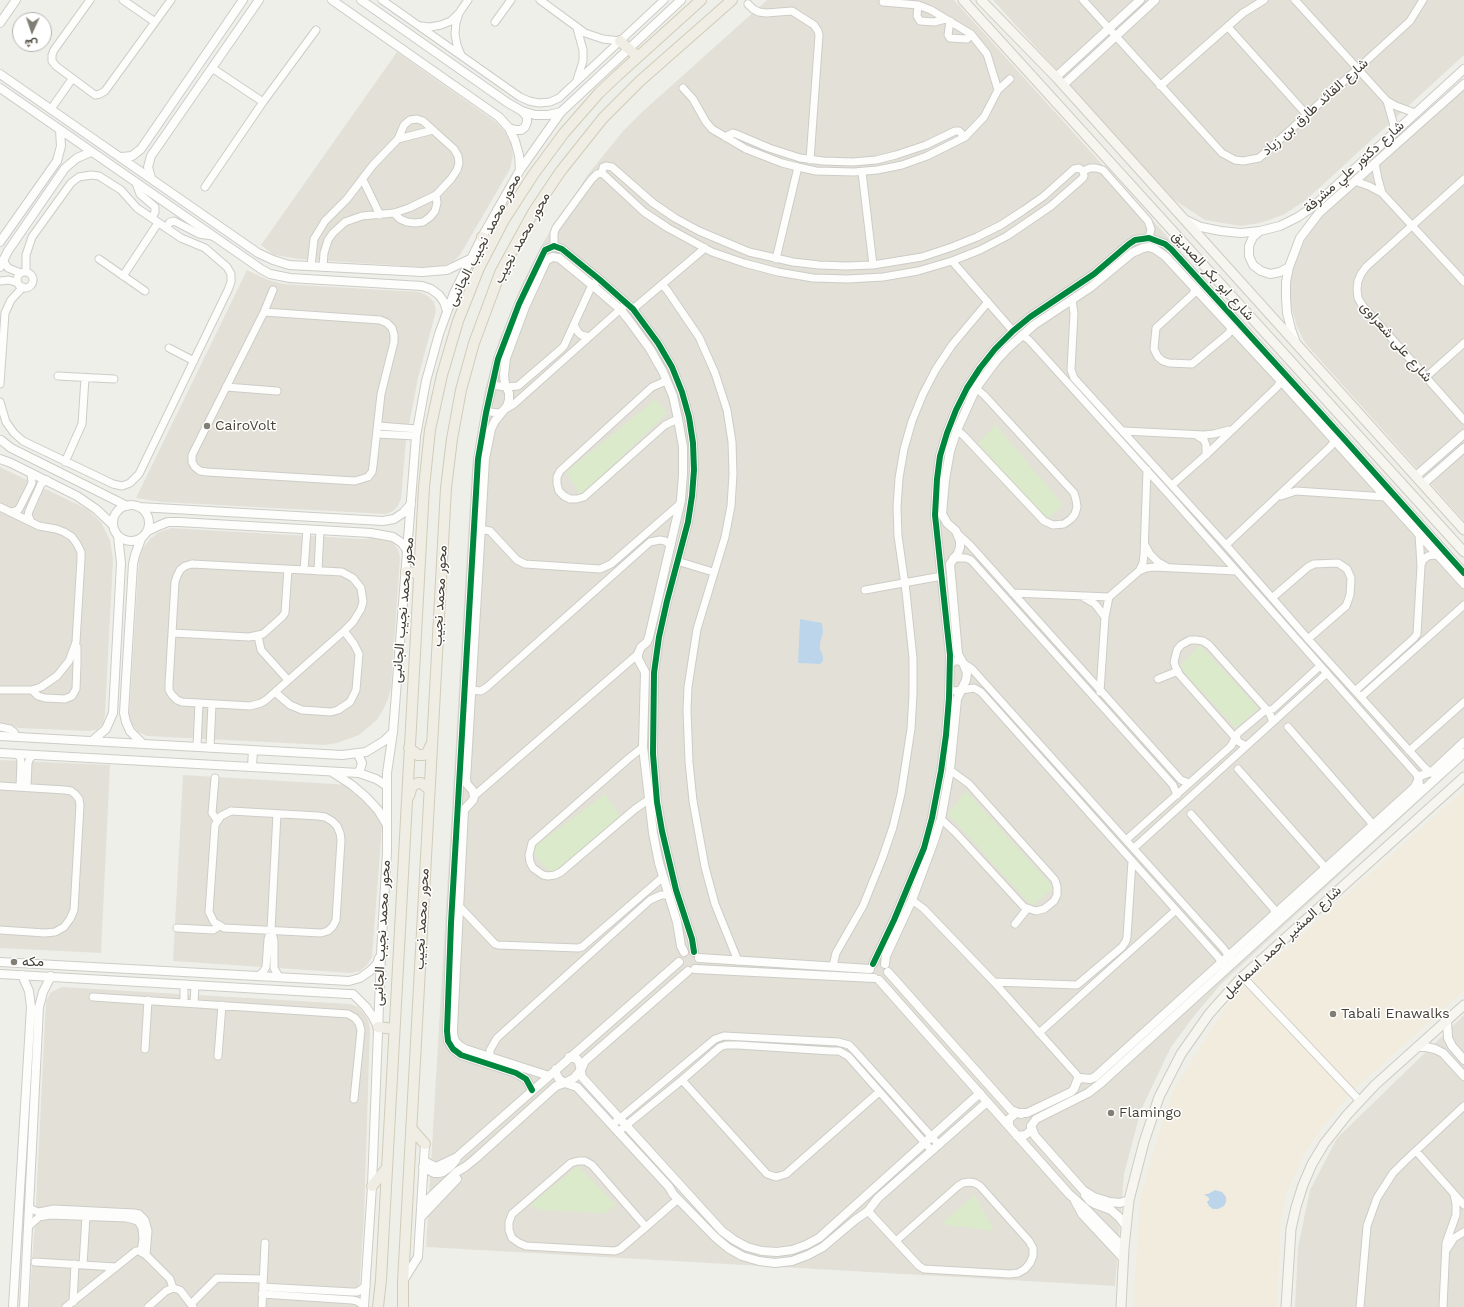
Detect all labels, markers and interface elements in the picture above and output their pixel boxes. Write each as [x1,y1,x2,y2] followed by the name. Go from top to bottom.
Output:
[12,12,52,52] north arrow
[24,37,38,50] text: ش
[1258,55,1372,159] street label: شارع القائد طارق بن زياد
[1300,117,1408,217] street label: شارع دكتور علي مشرفة
[443,171,525,309] street label: محور محمد نجيب الجانبى
[490,189,554,287] street label: محور محمد نجيب
[1168,228,1258,324] street label: شارع ابو بكر الصديق
[1356,298,1436,386] street label: شارع على شعراوى
[215,418,276,434] place label: CairoVolt
[202,421,212,431] marker: CairoVolt
[388,536,418,684] street label: محور محمد نجيب الجانبى
[429,545,451,647] street label: محور محمد نجيب
[370,860,394,1006] street label: محور محمد نجيب الجانبى
[411,868,433,970] street label: محور محمد نجيب
[1219,882,1345,1002] street label: شارع المشير احمد اسماعيل
[22,954,44,970] place label: مكه
[9,957,19,967] marker: مكه
[1341,1006,1450,1022] place label: Tabali Enawalks
[1328,1009,1338,1019] marker: Tabali Enawalks
[1119,1105,1181,1121] place label: Flamingo
[1106,1108,1116,1118] marker: Flamingo

